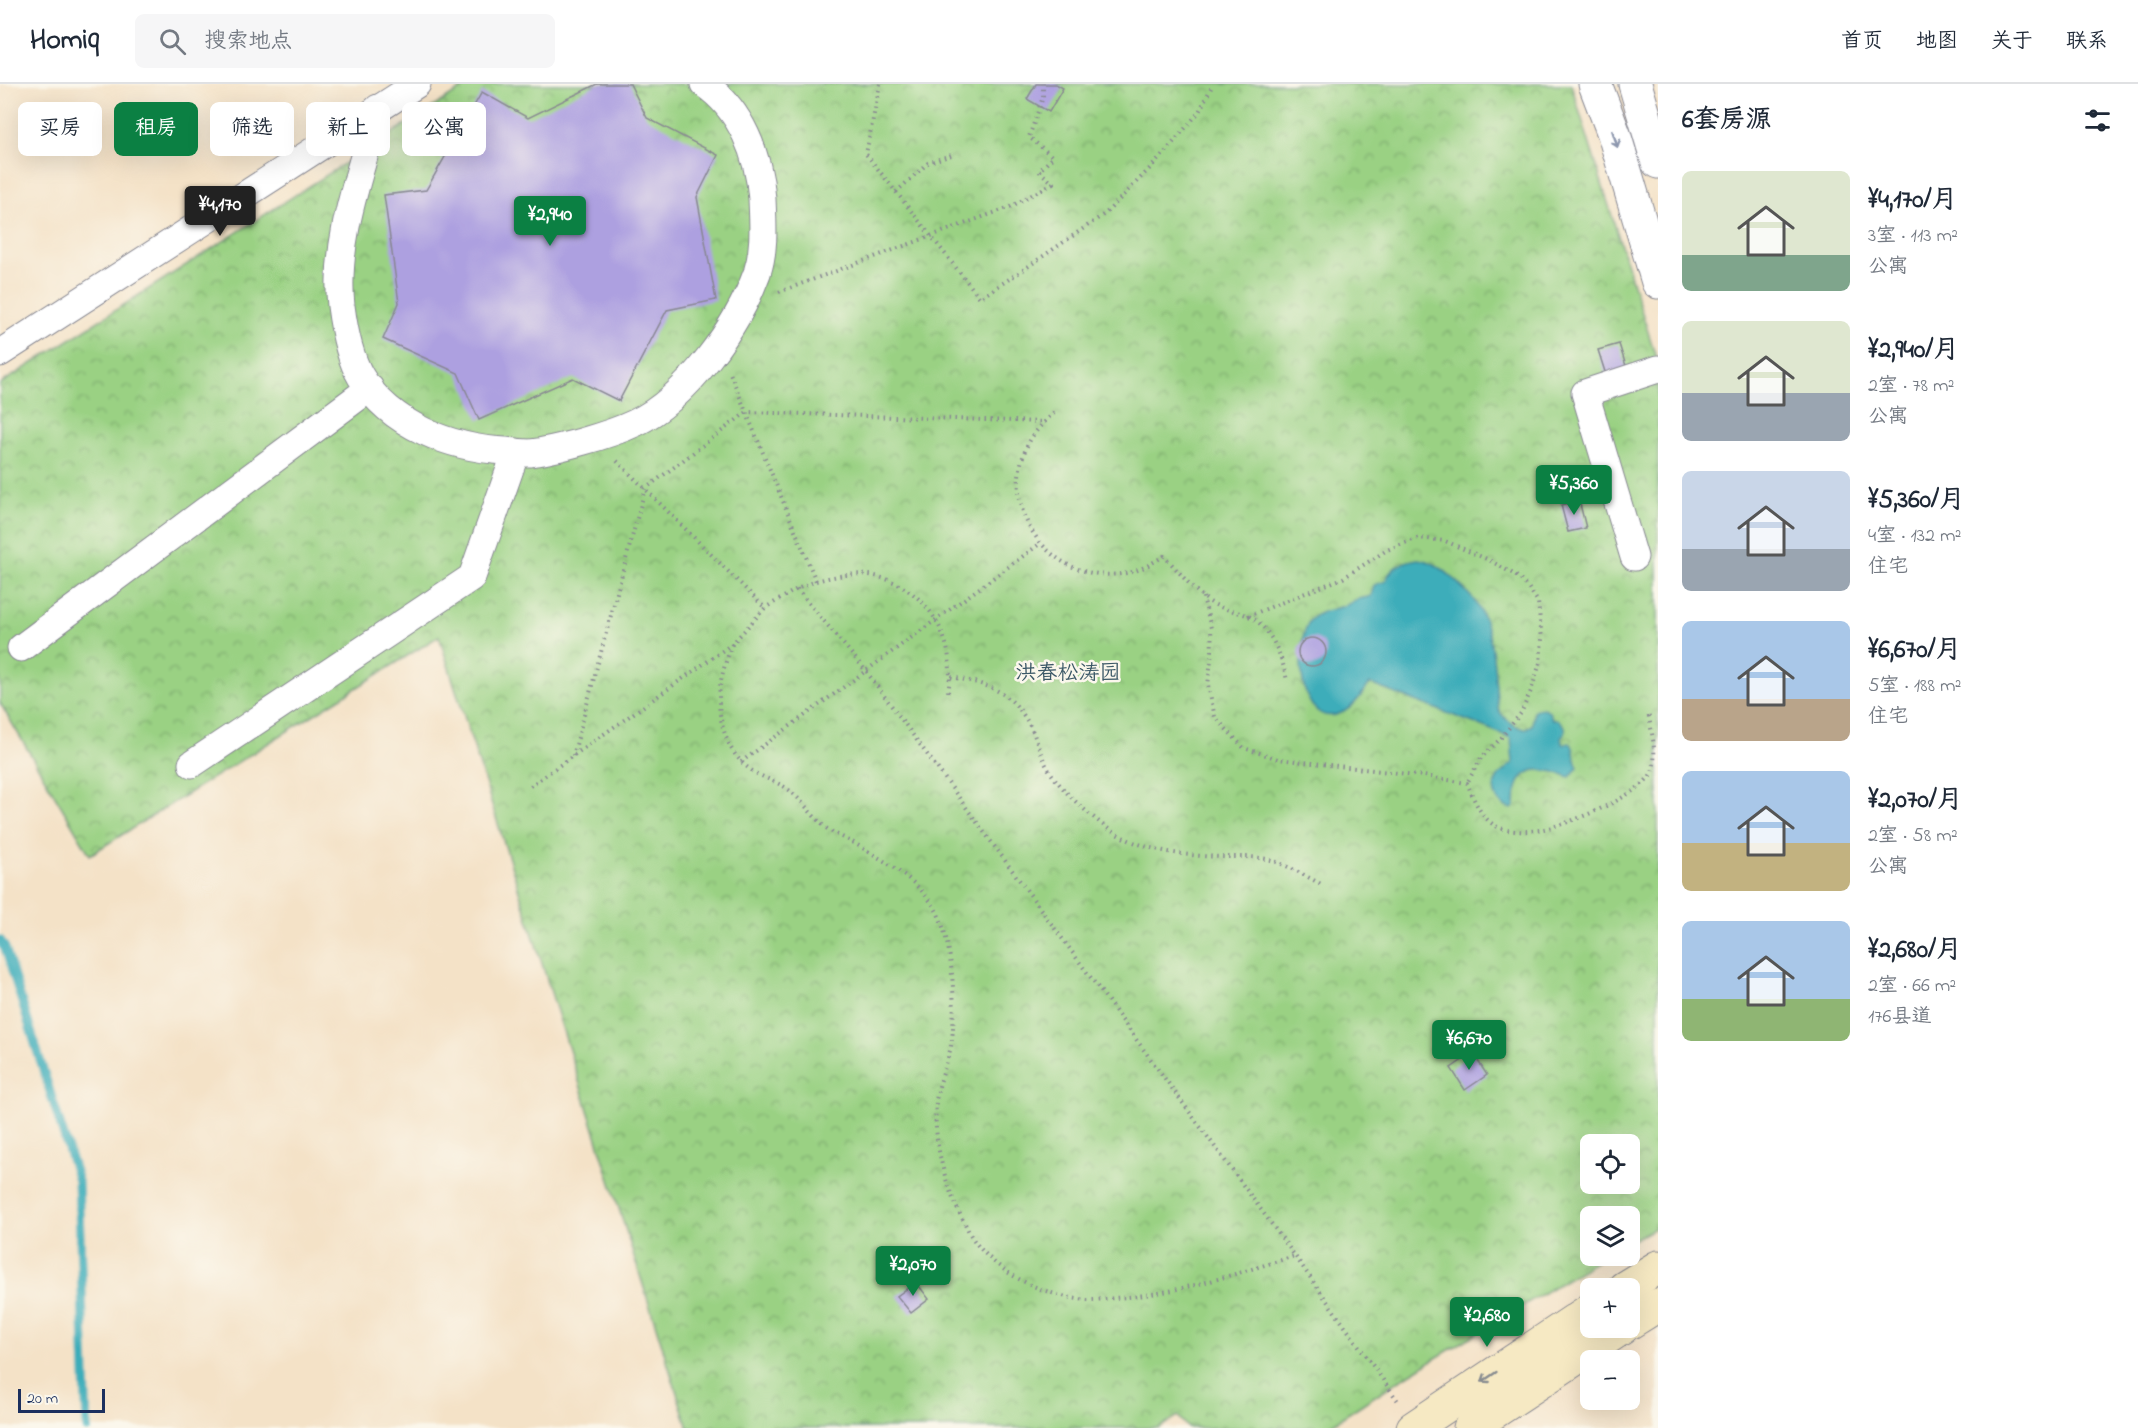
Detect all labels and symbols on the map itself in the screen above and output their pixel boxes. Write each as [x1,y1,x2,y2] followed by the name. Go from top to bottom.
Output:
[1610,129,1621,148] one-way arrow
[171,186,269,237] pin: ¥4,170
[501,196,599,247] pin: ¥2,940
[1525,465,1623,516] pin: ¥5,360
[1016,659,1121,689] park label: 洪春松涛园
[1420,1020,1518,1071] pin: ¥6,670
[864,1246,962,1297] pin: ¥2,070
[1438,1297,1536,1348] pin: ¥2,680
[1480,1371,1497,1384] one-way arrow
[18,1386,105,1414] scale bar

